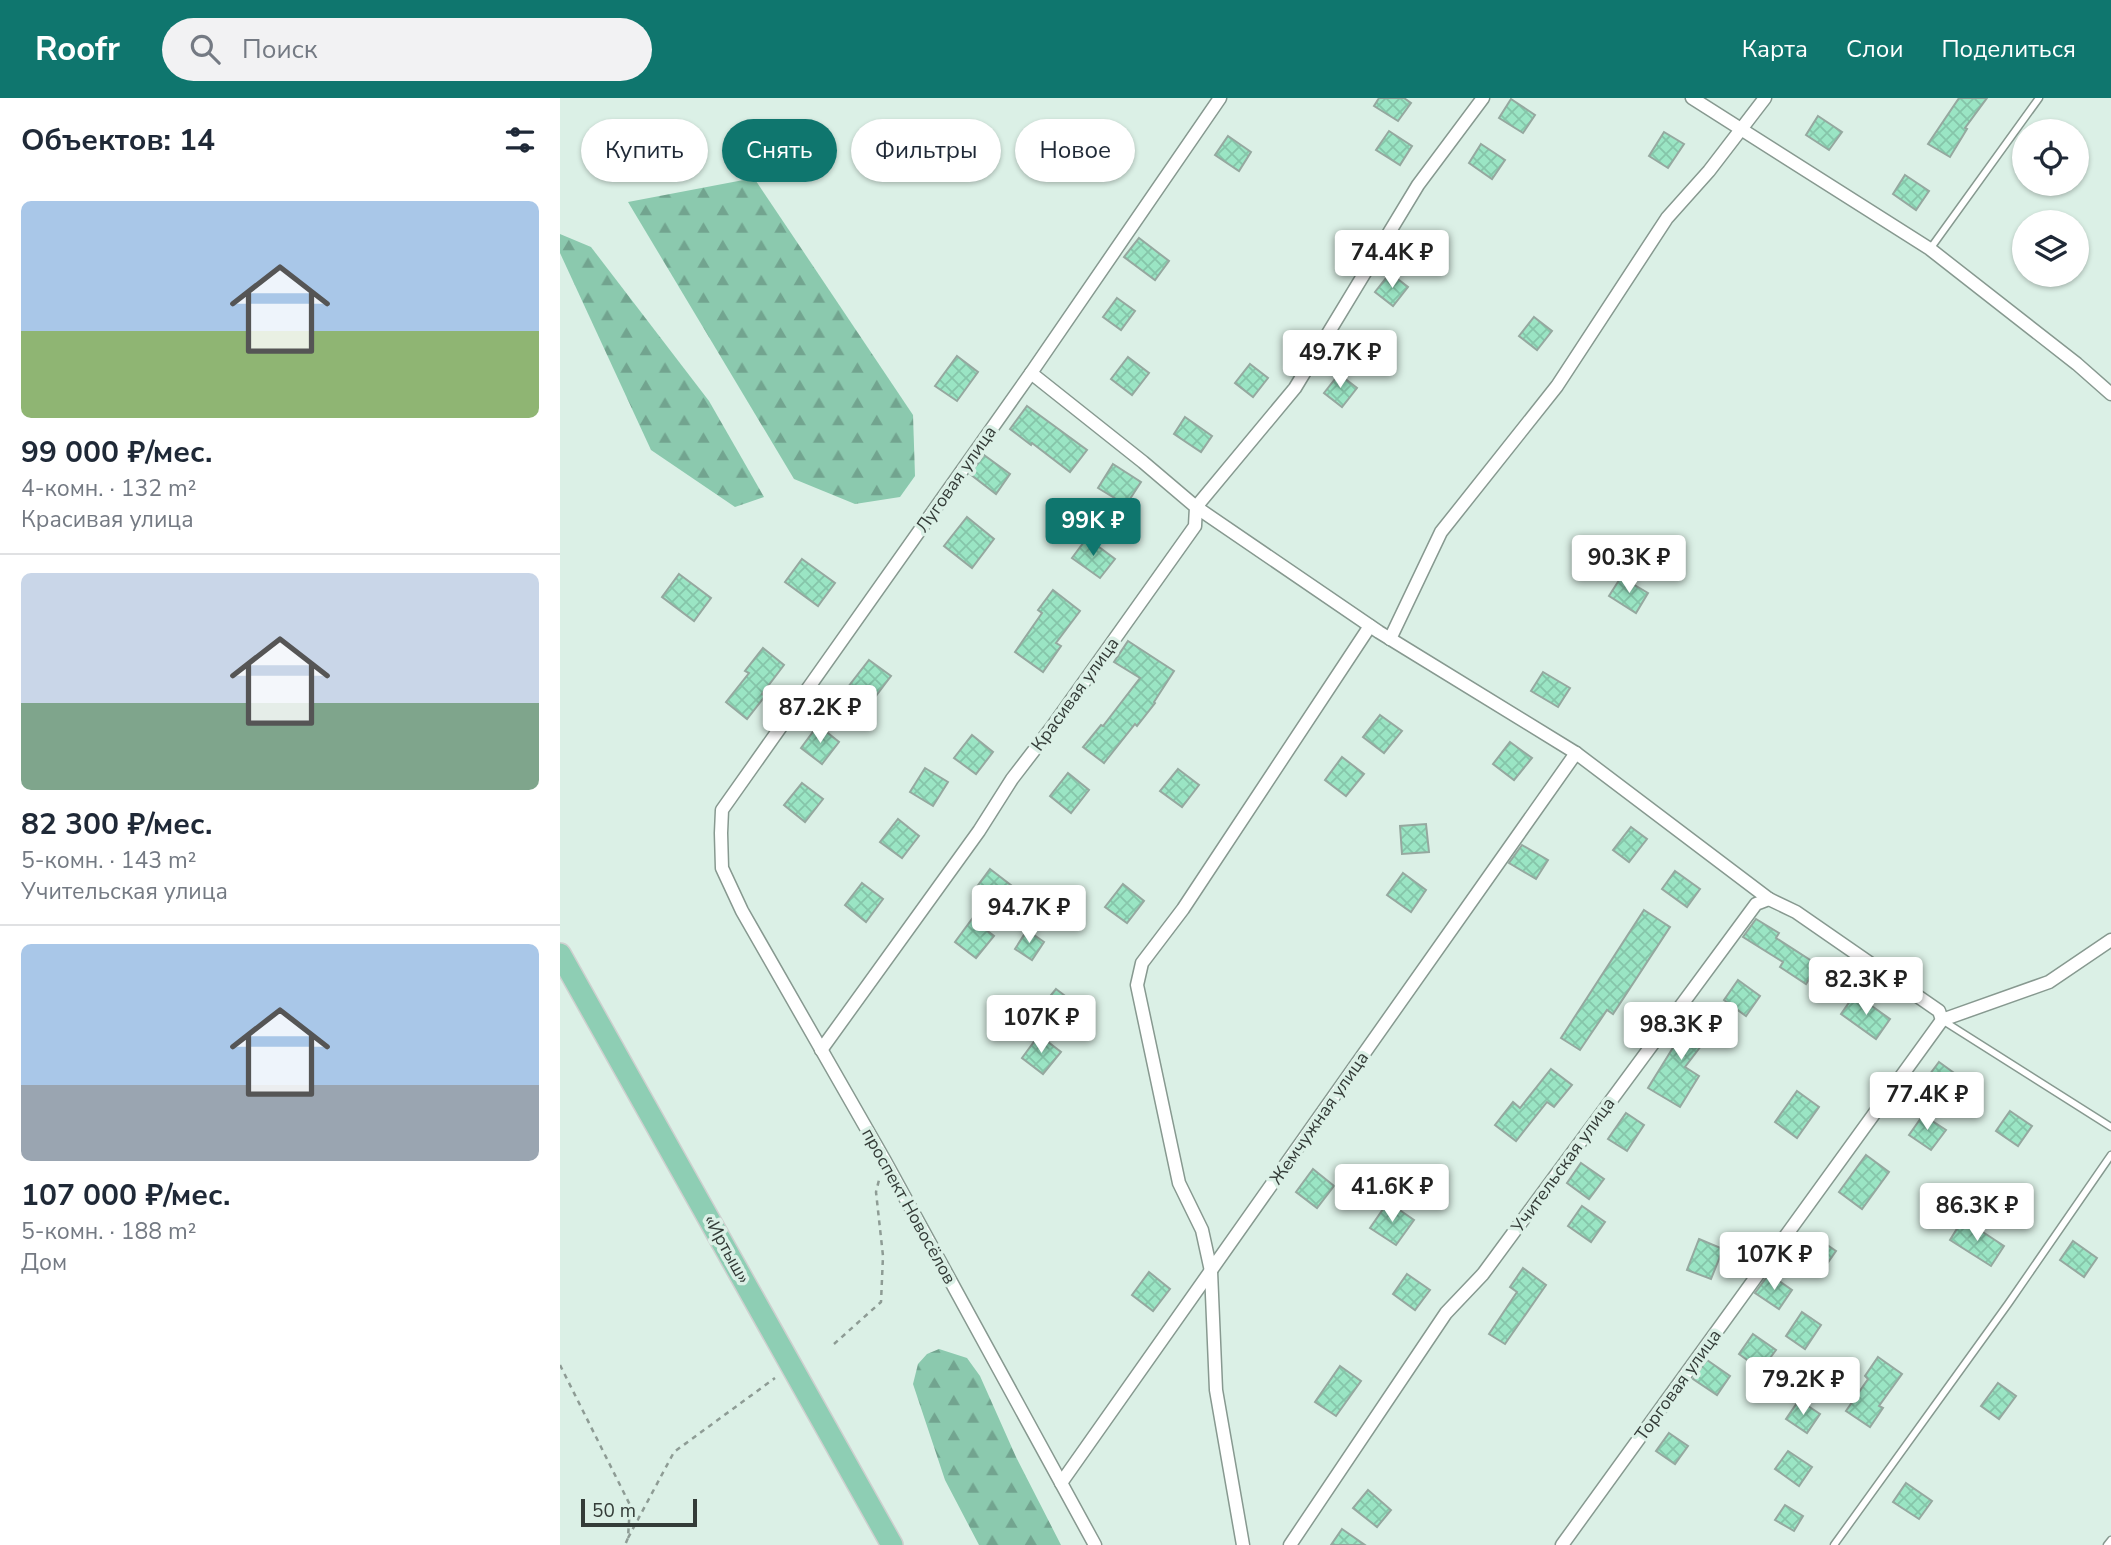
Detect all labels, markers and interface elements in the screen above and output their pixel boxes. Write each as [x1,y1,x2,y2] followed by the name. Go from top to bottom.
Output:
[162,18,652,81] search box
[35,27,120,72] text: Roofr
[186,30,224,68] icon: search
[242,32,318,67] text: Поиск
[1742,33,1808,65] text: Карта
[1846,33,1903,65] text: Слои
[1941,33,2076,65] text: Поделиться
[581,119,708,182] chip: Купить
[722,119,837,182] chip: Снять
[851,119,1001,182] chip: Фильтры
[1015,119,1135,182] chip: Новое
[2012,119,2089,287] map controls
[2012,119,2089,196] button: locate
[21,120,215,161] text: Объектов: 14
[501,121,539,159] icon: filters
[2012,210,2089,287] button: layers
[1327,230,1457,290] pin: 74.4K ₽
[1351,237,1433,268] text: 74.4K ₽
[217,246,343,372] icon: home
[1275,330,1405,390] pin: 49.7K ₽
[1299,337,1381,368] text: 49.7K ₽
[910,421,1002,537] street label: Луговая улица
[21,432,212,473] text: 99 000 ₽/мес.
[21,473,196,504] text: 4-комн. · 132 m²
[1044,498,1142,558] pin: 99K ₽
[21,504,194,535] text: Красивая улица
[1062,505,1124,536] text: 99K ₽
[1564,536,1694,595] pin: 90.3K ₽
[1588,542,1670,573] text: 90.3K ₽
[217,618,343,744] icon: home
[1026,632,1124,756] street label: Красивая улица
[755,686,885,745] pin: 87.2K ₽
[779,692,861,723] text: 87.2K ₽
[21,804,212,845] text: 82 300 ₽/мес.
[21,845,196,876] text: 5-комн. · 143 m²
[21,876,228,907] text: Учительская улица
[964,886,1094,945] pin: 94.7K ₽
[988,892,1070,923] text: 94.7K ₽
[1801,958,1931,1017] pin: 82.3K ₽
[1825,964,1907,995] text: 82.3K ₽
[217,989,343,1115] icon: home
[984,996,1098,1055] pin: 107K ₽
[1003,1002,1079,1033] text: 107K ₽
[1616,1002,1746,1062] pin: 98.3K ₽
[1640,1009,1722,1040] text: 98.3K ₽
[1264,1047,1374,1189] street label: Жемчужная улица
[1862,1072,1992,1132] pin: 77.4K ₽
[1886,1079,1968,1110] text: 77.4K ₽
[1505,1092,1620,1238] street label: Учительская улица
[856,1124,962,1288] street label: проспект Новосёлов
[1327,1164,1457,1224] pin: 41.6K ₽
[1351,1171,1433,1202] text: 41.6K ₽
[21,1175,230,1216] text: 107 000 ₽/мес.
[1912,1184,2042,1243] pin: 86.3K ₽
[1936,1190,2018,1221] text: 86.3K ₽
[698,1210,756,1288] street label: «Иртыш»
[21,1216,196,1247] text: 5-комн. · 188 m²
[1717,1232,1831,1292] pin: 107K ₽
[1736,1239,1812,1270] text: 107K ₽
[21,1247,67,1278] text: Дом
[1629,1324,1727,1446] street label: Торговая улица
[1738,1358,1868,1417] pin: 79.2K ₽
[1762,1364,1844,1395] text: 79.2K ₽
[581,1496,696,1528] scale bar
[592,1498,636,1524] text: 50 m

